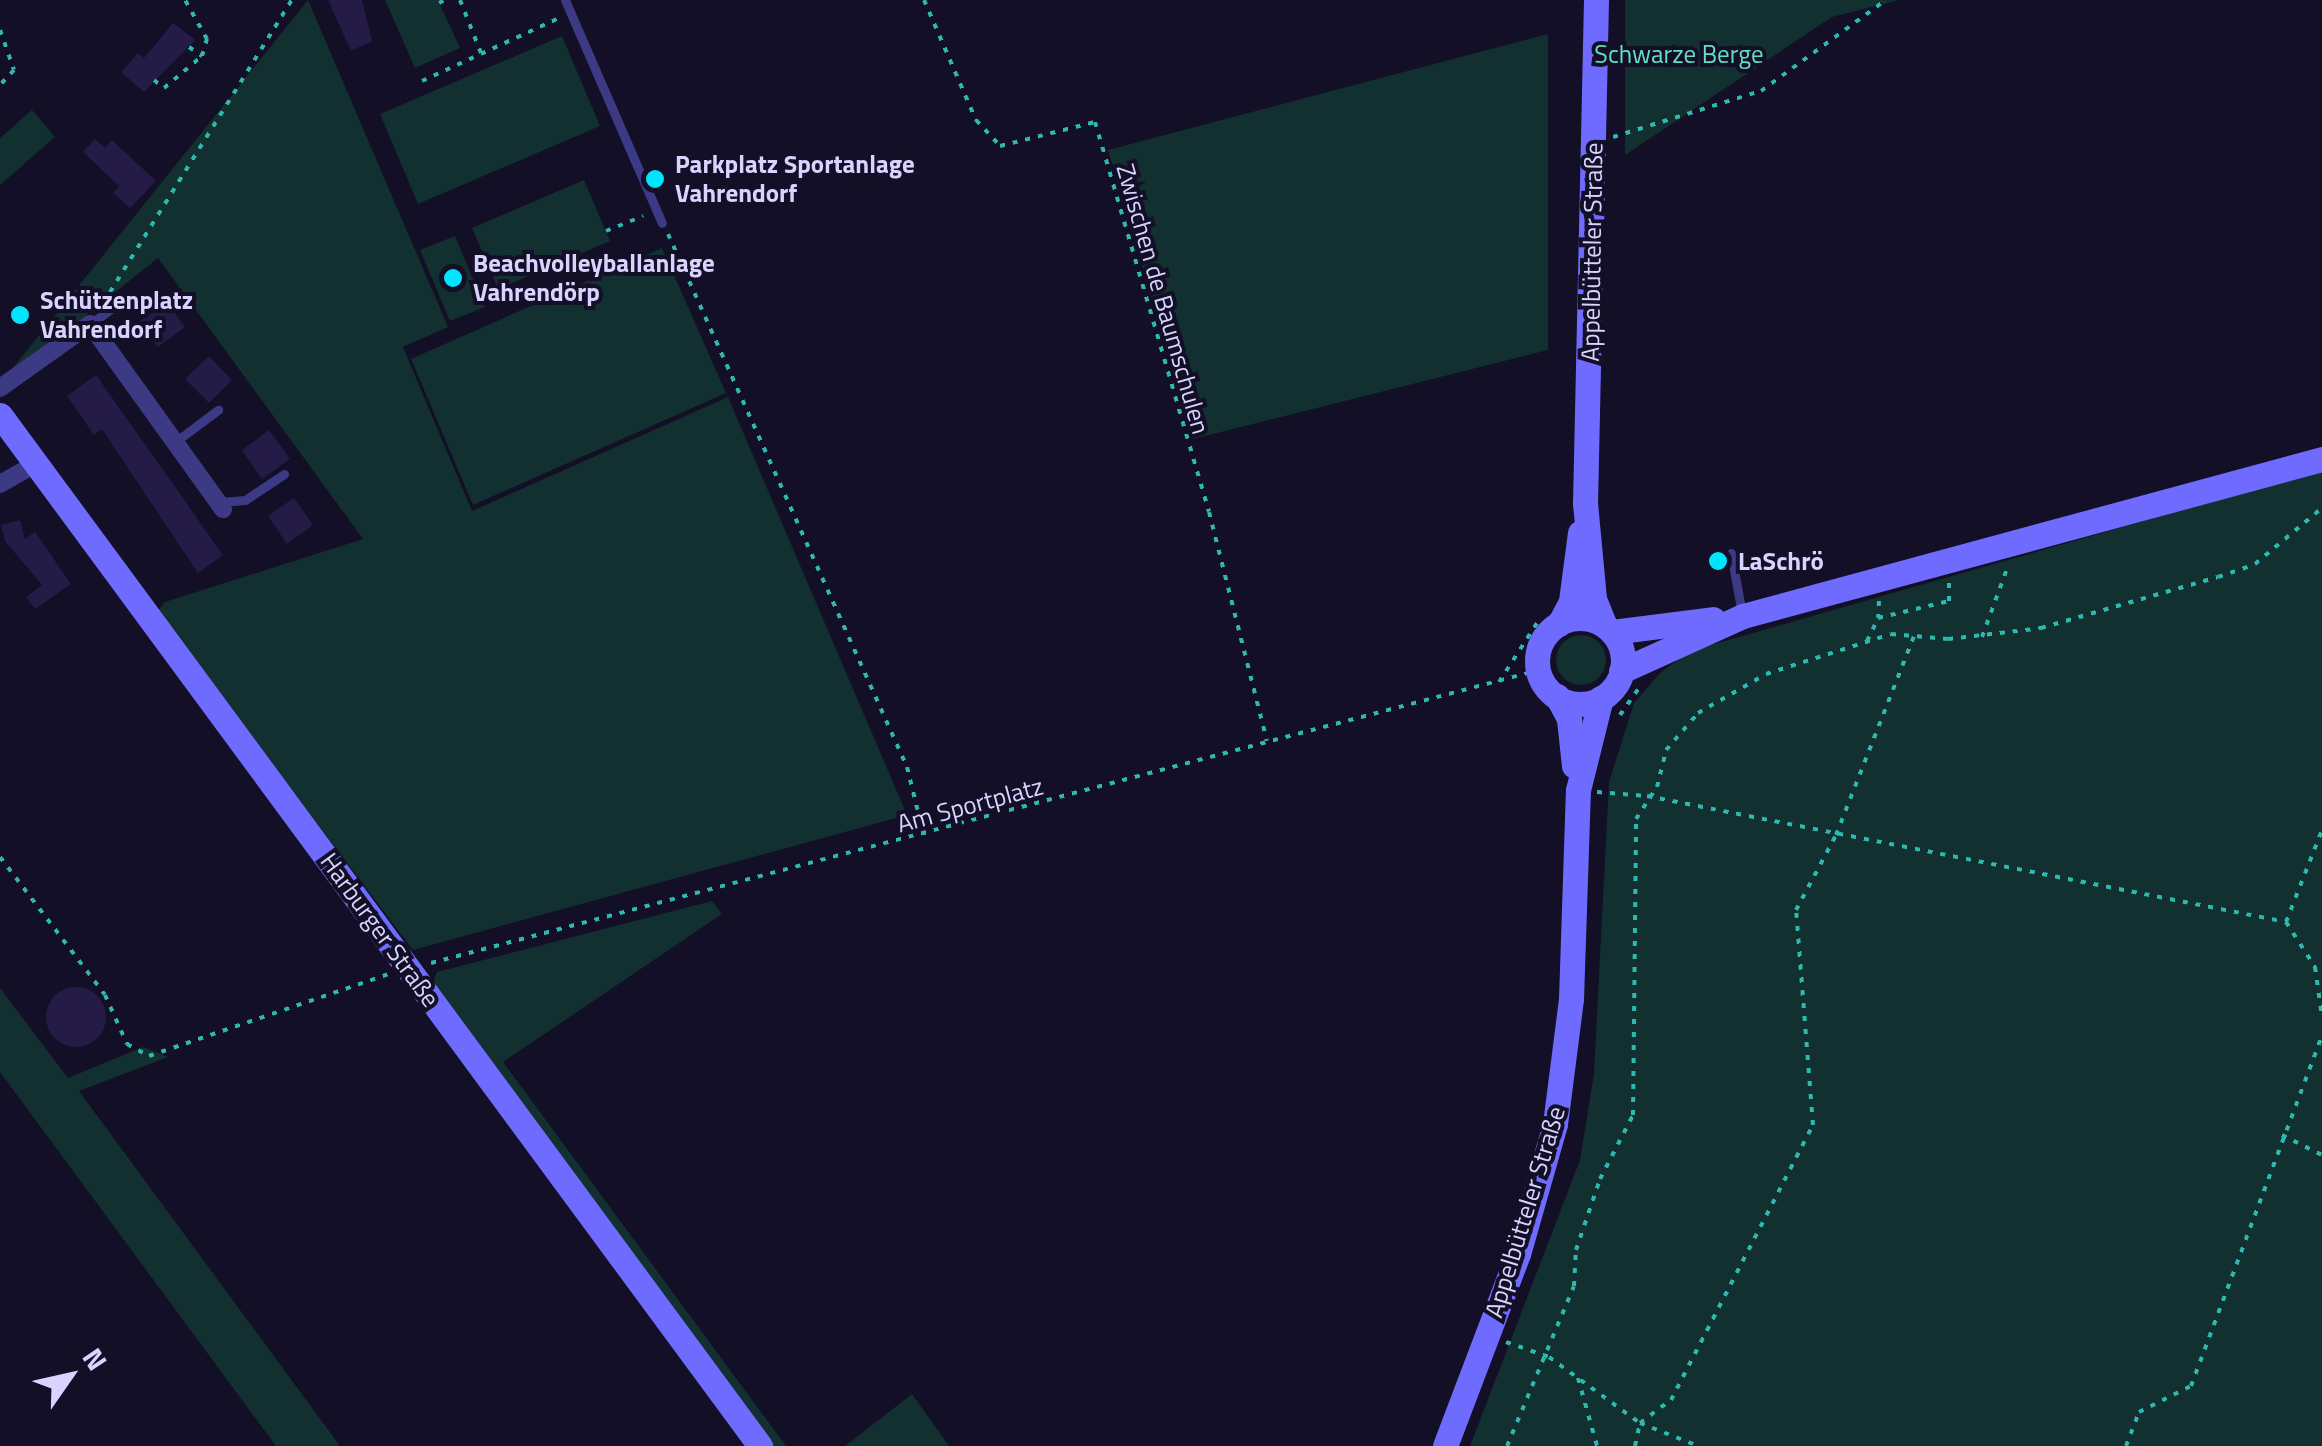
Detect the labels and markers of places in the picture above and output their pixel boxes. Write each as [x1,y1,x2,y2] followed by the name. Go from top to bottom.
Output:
[675,150,915,209] place label: Parkplatz Sportanlage Vahrendorf
[644,168,666,190] marker: Parkplatz Sportanlage Vahrendorf
[473,249,715,308] place label: Beachvolleyballanlage Vahrendörp
[442,267,464,289] marker: Beachvolleyballanlage Vahrendörp
[40,286,193,345] place label: Schützenplatz Vahrendorf
[9,304,31,326] marker: Schützenplatz Vahrendorf
[1738,546,1824,576] place label: LaSchrö
[1707,550,1729,572] marker: LaSchrö

